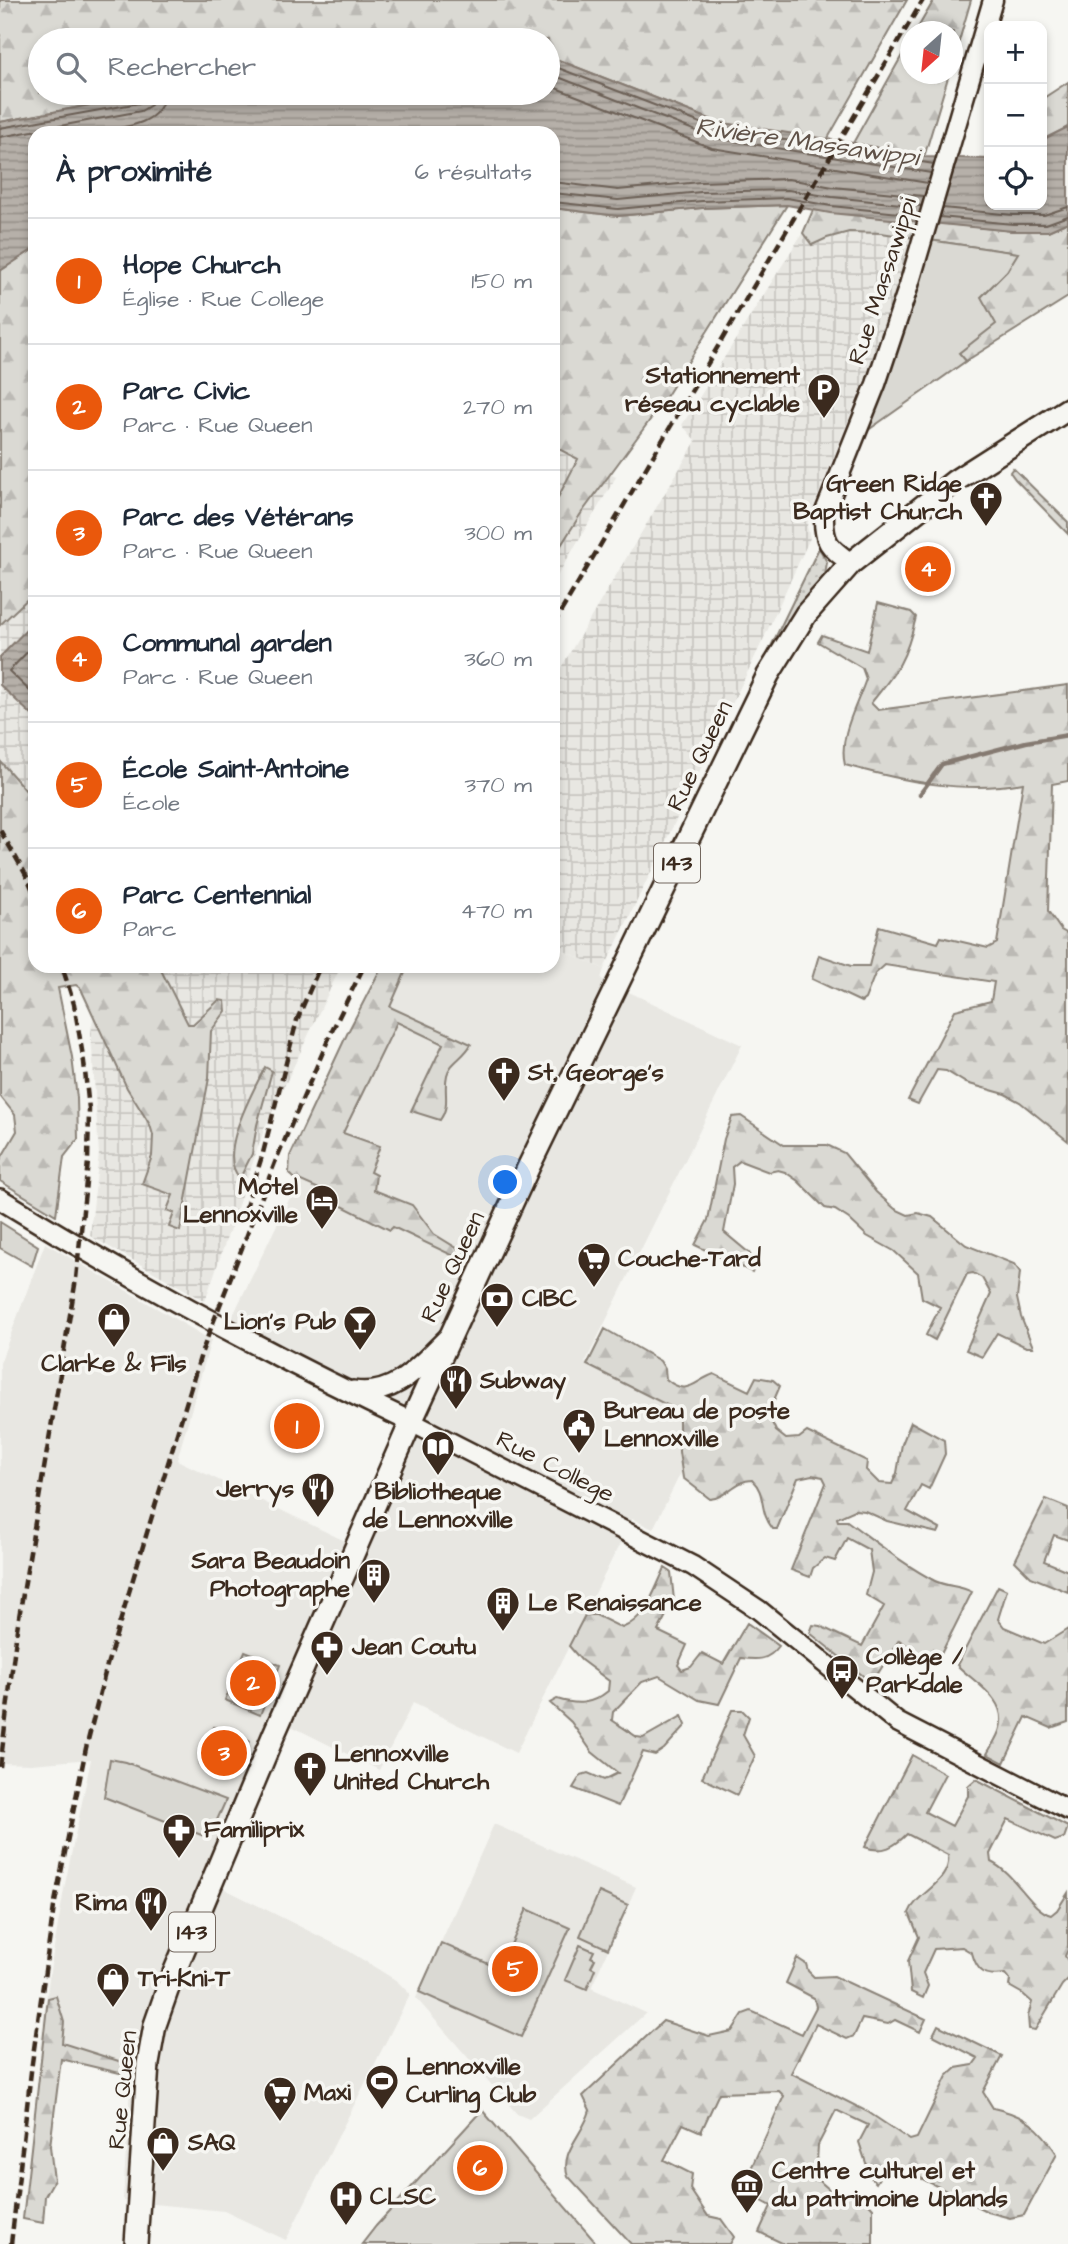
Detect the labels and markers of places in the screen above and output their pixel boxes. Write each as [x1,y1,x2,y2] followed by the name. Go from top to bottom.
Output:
[625,359,800,423] place label: Stationnement réseau cyclable
[805,371,843,420] parking icon: Stationnement réseau cyclable
[793,467,963,529] place label: Green Ridge Baptist Church
[967,479,1005,528] church icon: Green Ridge Baptist Church
[905,543,951,595] pin: 4
[485,1054,523,1103] church icon: St. George's
[527,1056,664,1091] place label: St. George's
[183,1170,298,1232] place label: Motel Lennoxville
[303,1182,341,1231] hotel icon: Motel Lennoxville
[575,1240,613,1289] supermarket icon: Couche-Tard
[618,1242,762,1276] place label: Couche-Tard
[478,1280,516,1329] bank icon: CIBC
[522,1282,577,1316] place label: CIBC
[95,1300,133,1349] shop icon: Clarke & Fils
[341,1303,379,1352] bar icon: Lion's Pub
[224,1305,337,1339] place label: Lion's Pub
[41,1347,187,1381] place label: Clarke & Fils
[437,1362,475,1411] restaurant icon: Subway
[479,1364,567,1400] place label: Subway
[604,1394,790,1456] place label: Bureau de poste Lennoxville
[274,1400,320,1452] pin: 1
[560,1406,598,1455] public building icon: Bureau de poste Lennoxville
[419,1428,457,1477] library icon: Bibliotheque de Lennoxville
[299,1470,337,1519] restaurant icon: Jerrys
[216,1472,294,1508] place label: Jerrys
[362,1475,513,1537] place label: Bibliotheque de Lennoxville
[190,1544,350,1607] place label: Sara Beaudoin Photographe
[355,1556,393,1605] building icon: Sara Beaudoin Photographe
[484,1584,522,1633] building icon: Le Renaissance
[528,1586,702,1620] place label: Le Renaissance
[308,1628,346,1677] pharmacy icon: Jean Coutu
[351,1630,476,1664] place label: Jean Coutu
[866,1640,963,1702] place label: Collège / Parkdale
[823,1652,861,1701] bus stop icon: Collège / Parkdale
[230,1657,276,1709] pin: 2
[201,1727,247,1779] pin: 3
[334,1737,490,1799] place label: Lennoxville United Church
[291,1749,329,1798] church icon: Lennoxville United Church
[160,1811,198,1860] pharmacy icon: Familiprix
[204,1813,305,1847] place label: Familiprix
[132,1884,170,1933] restaurant icon: Rima
[75,1886,128,1920] place label: Rima
[492,1943,538,1995] pin: 5
[94,1960,132,2009] shop icon: Tri-Kni-T
[137,1962,231,1996] place label: Tri-Kni-T
[406,2050,537,2113] place label: Lennoxville Curling Club
[363,2062,401,2111] sports icon: Lennoxville Curling Club
[261,2074,299,2123] supermarket icon: Maxi
[304,2076,351,2110] place label: Maxi
[144,2124,182,2173] shop icon: SAQ
[187,2126,236,2160] place label: SAQ
[457,2142,503,2194] pin: 6
[771,2154,1008,2216] place label: Centre culturel et du patrimoine Uplands
[728,2166,766,2215] museum icon: Centre culturel et du patrimoine Uplands
[327,2178,365,2227] hospital icon: CLSC
[370,2180,436,2214] place label: CLSC

